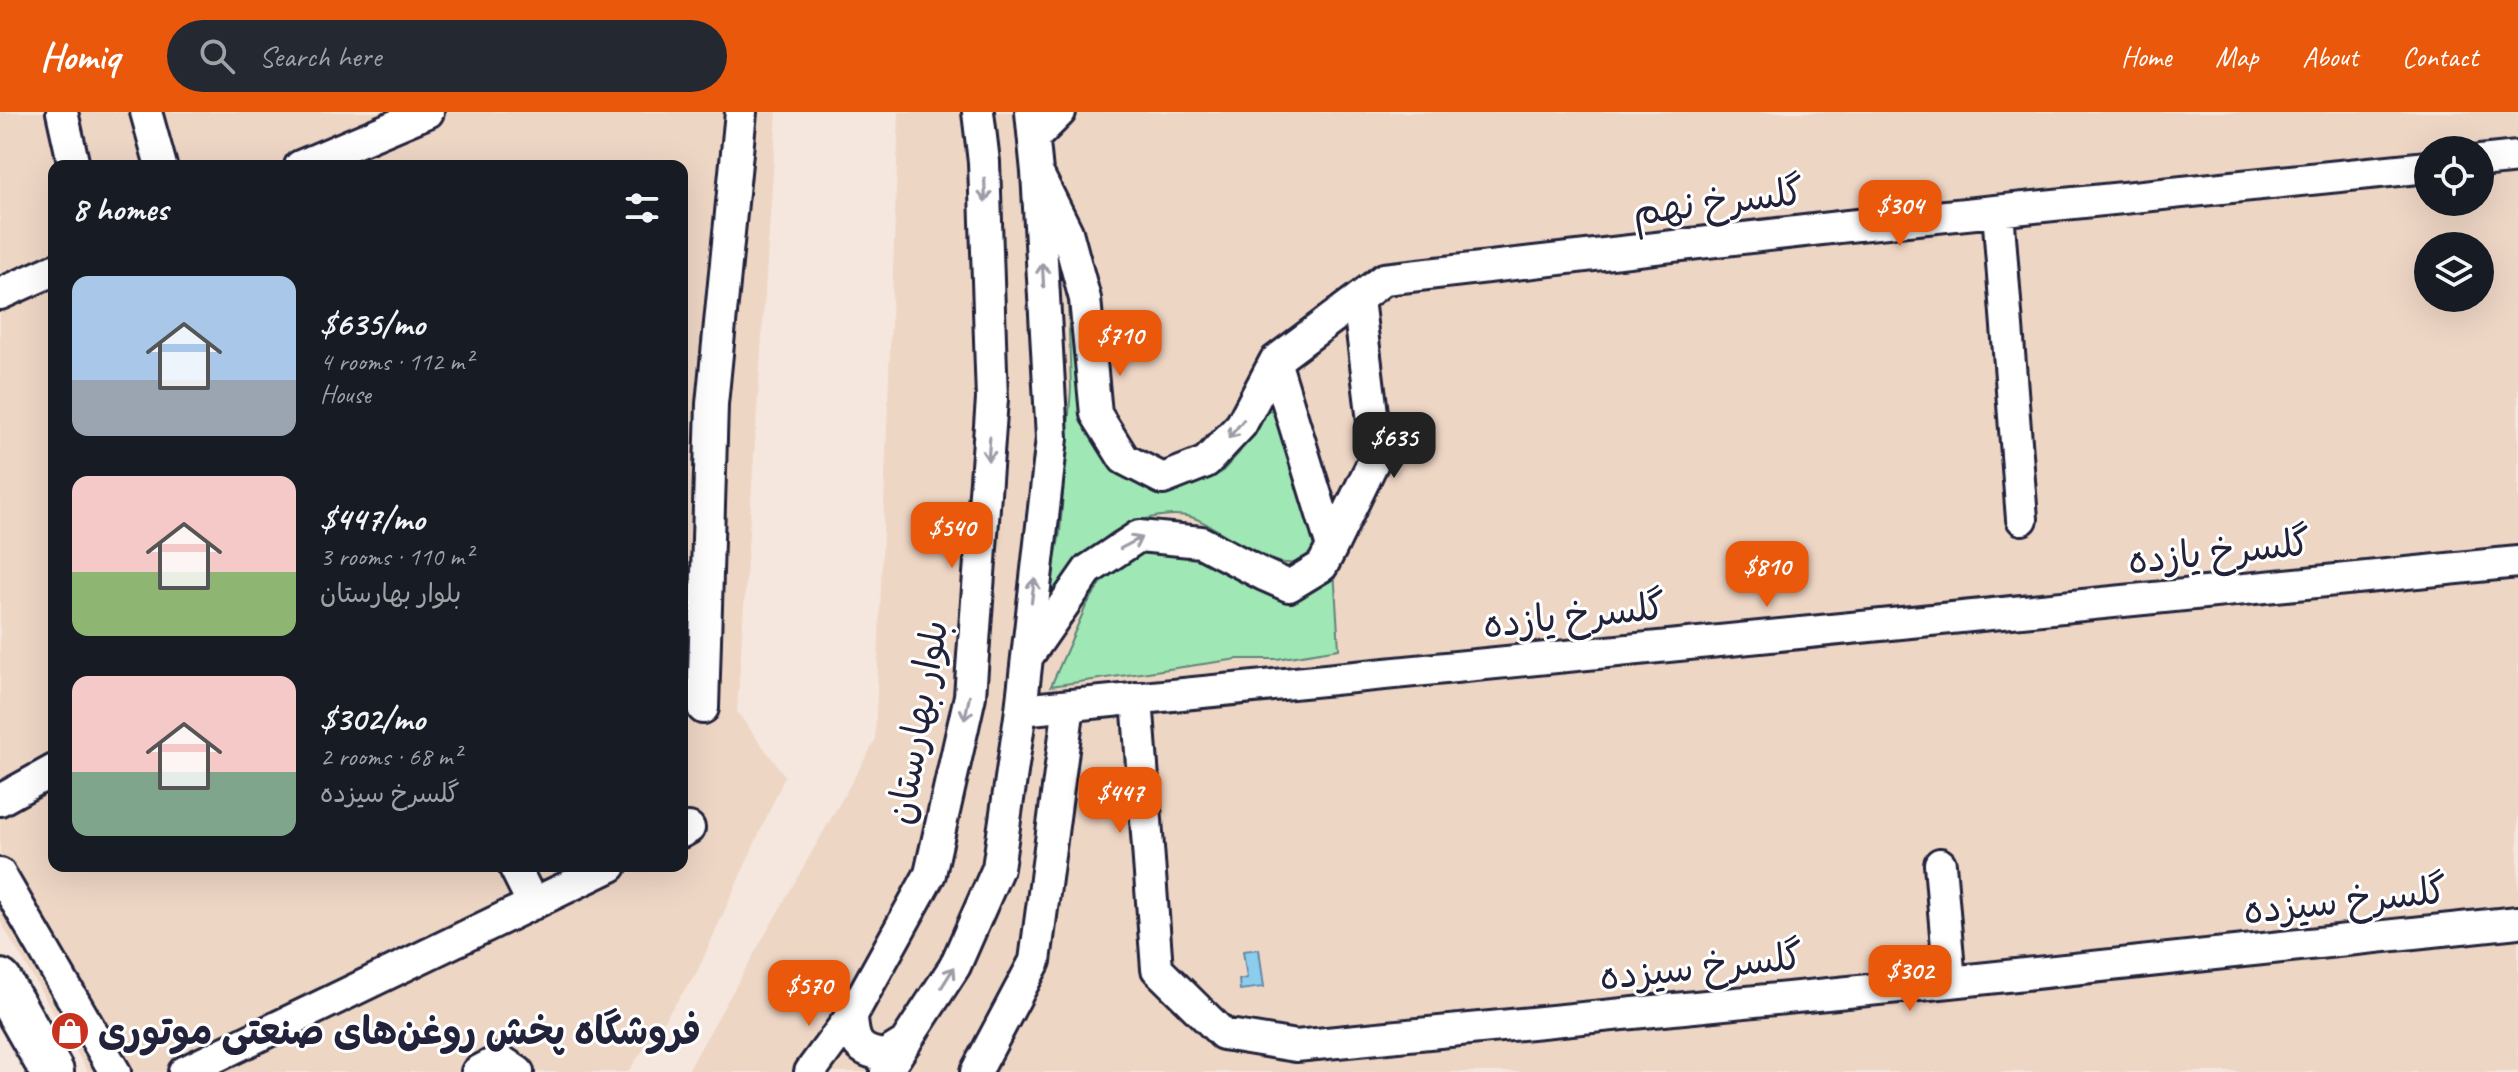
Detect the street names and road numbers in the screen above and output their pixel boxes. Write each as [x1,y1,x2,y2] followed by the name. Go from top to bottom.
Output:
[1630,168,1807,240] street label: گلسرخ نهم
[2125,519,2313,586] street label: گلسرخ یازده
[1480,583,1668,650] street label: گلسرخ یازده
[876,616,959,828] street label: بلوار بهارستان
[2241,866,2449,937] street label: گلسرخ سیزده
[1597,932,1805,1003] street label: گلسرخ سیزده

